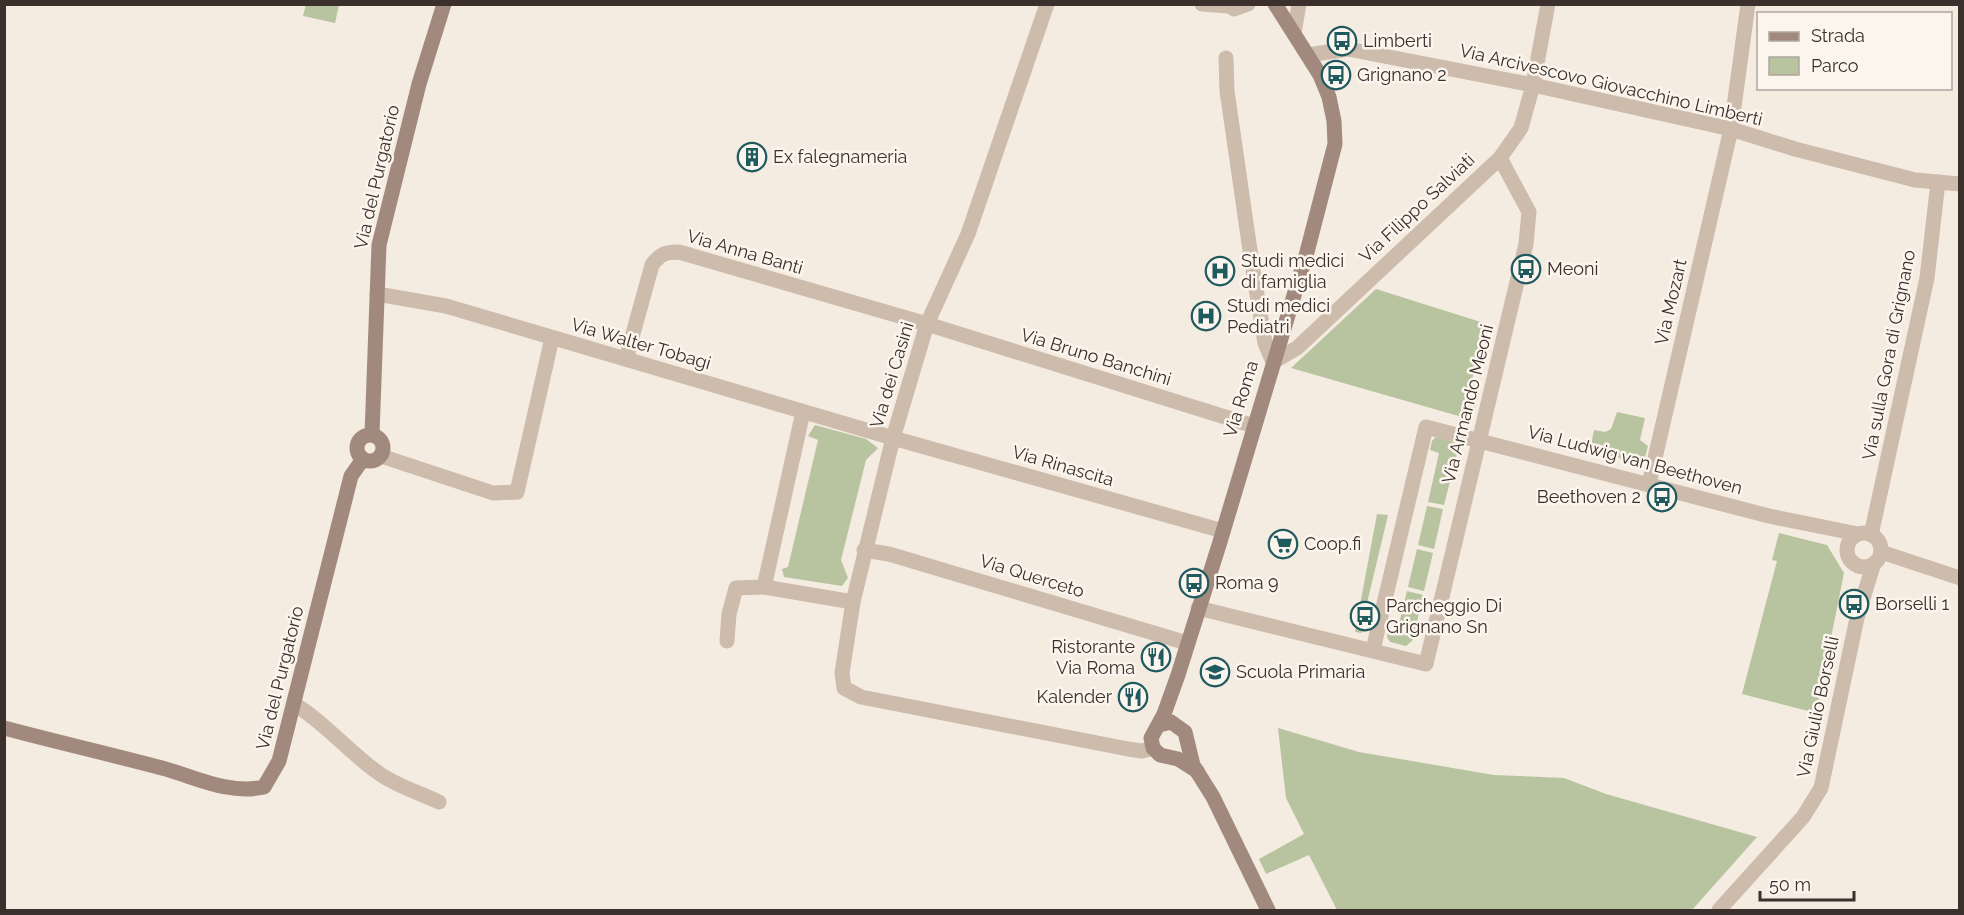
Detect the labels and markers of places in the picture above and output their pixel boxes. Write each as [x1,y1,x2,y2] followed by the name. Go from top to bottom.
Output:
[1326,25,1358,57] bus stop icon: Limberti
[1363,30,1432,51] place label: Limberti
[1320,59,1352,91] bus stop icon: Grignano 2
[1357,64,1447,85] place label: Grignano 2
[736,141,768,173] building icon: Ex falegnameria
[773,146,907,167] place label: Ex falegnameria
[1241,250,1344,292] place label: Studi medici di famiglia
[1510,253,1542,285] bus stop icon: Meoni
[1204,255,1236,287] hospital icon: Studi medici di famiglia
[1547,258,1598,279] place label: Meoni
[1227,295,1330,337] place label: Studi medici Pediatri
[1190,300,1222,332] hospital icon: Studi medici Pediatri
[1646,481,1678,513] bus stop icon: Beethoven 2
[1537,486,1641,507] place label: Beethoven 2
[1267,528,1299,560] supermarket icon: Coop.fi
[1304,533,1361,554] place label: Coop.fi
[1178,567,1210,599] bus stop icon: Roma 9
[1215,572,1279,593] place label: Roma 9
[1838,588,1870,620] bus stop icon: Borselli 1
[1875,593,1950,614] place label: Borselli 1
[1386,595,1502,637] place label: Parcheggio Di Grignano Sn
[1349,600,1381,632] bus stop icon: Parcheggio Di Grignano Sn
[1051,636,1135,678] place label: Ristorante Via Roma
[1140,641,1172,673] restaurant icon: Ristorante Via Roma
[1199,656,1231,688] school or university icon: Scuola Primaria
[1236,661,1365,682] place label: Scuola Primaria
[1117,681,1149,713] restaurant icon: Kalender
[1037,686,1113,707] place label: Kalender

